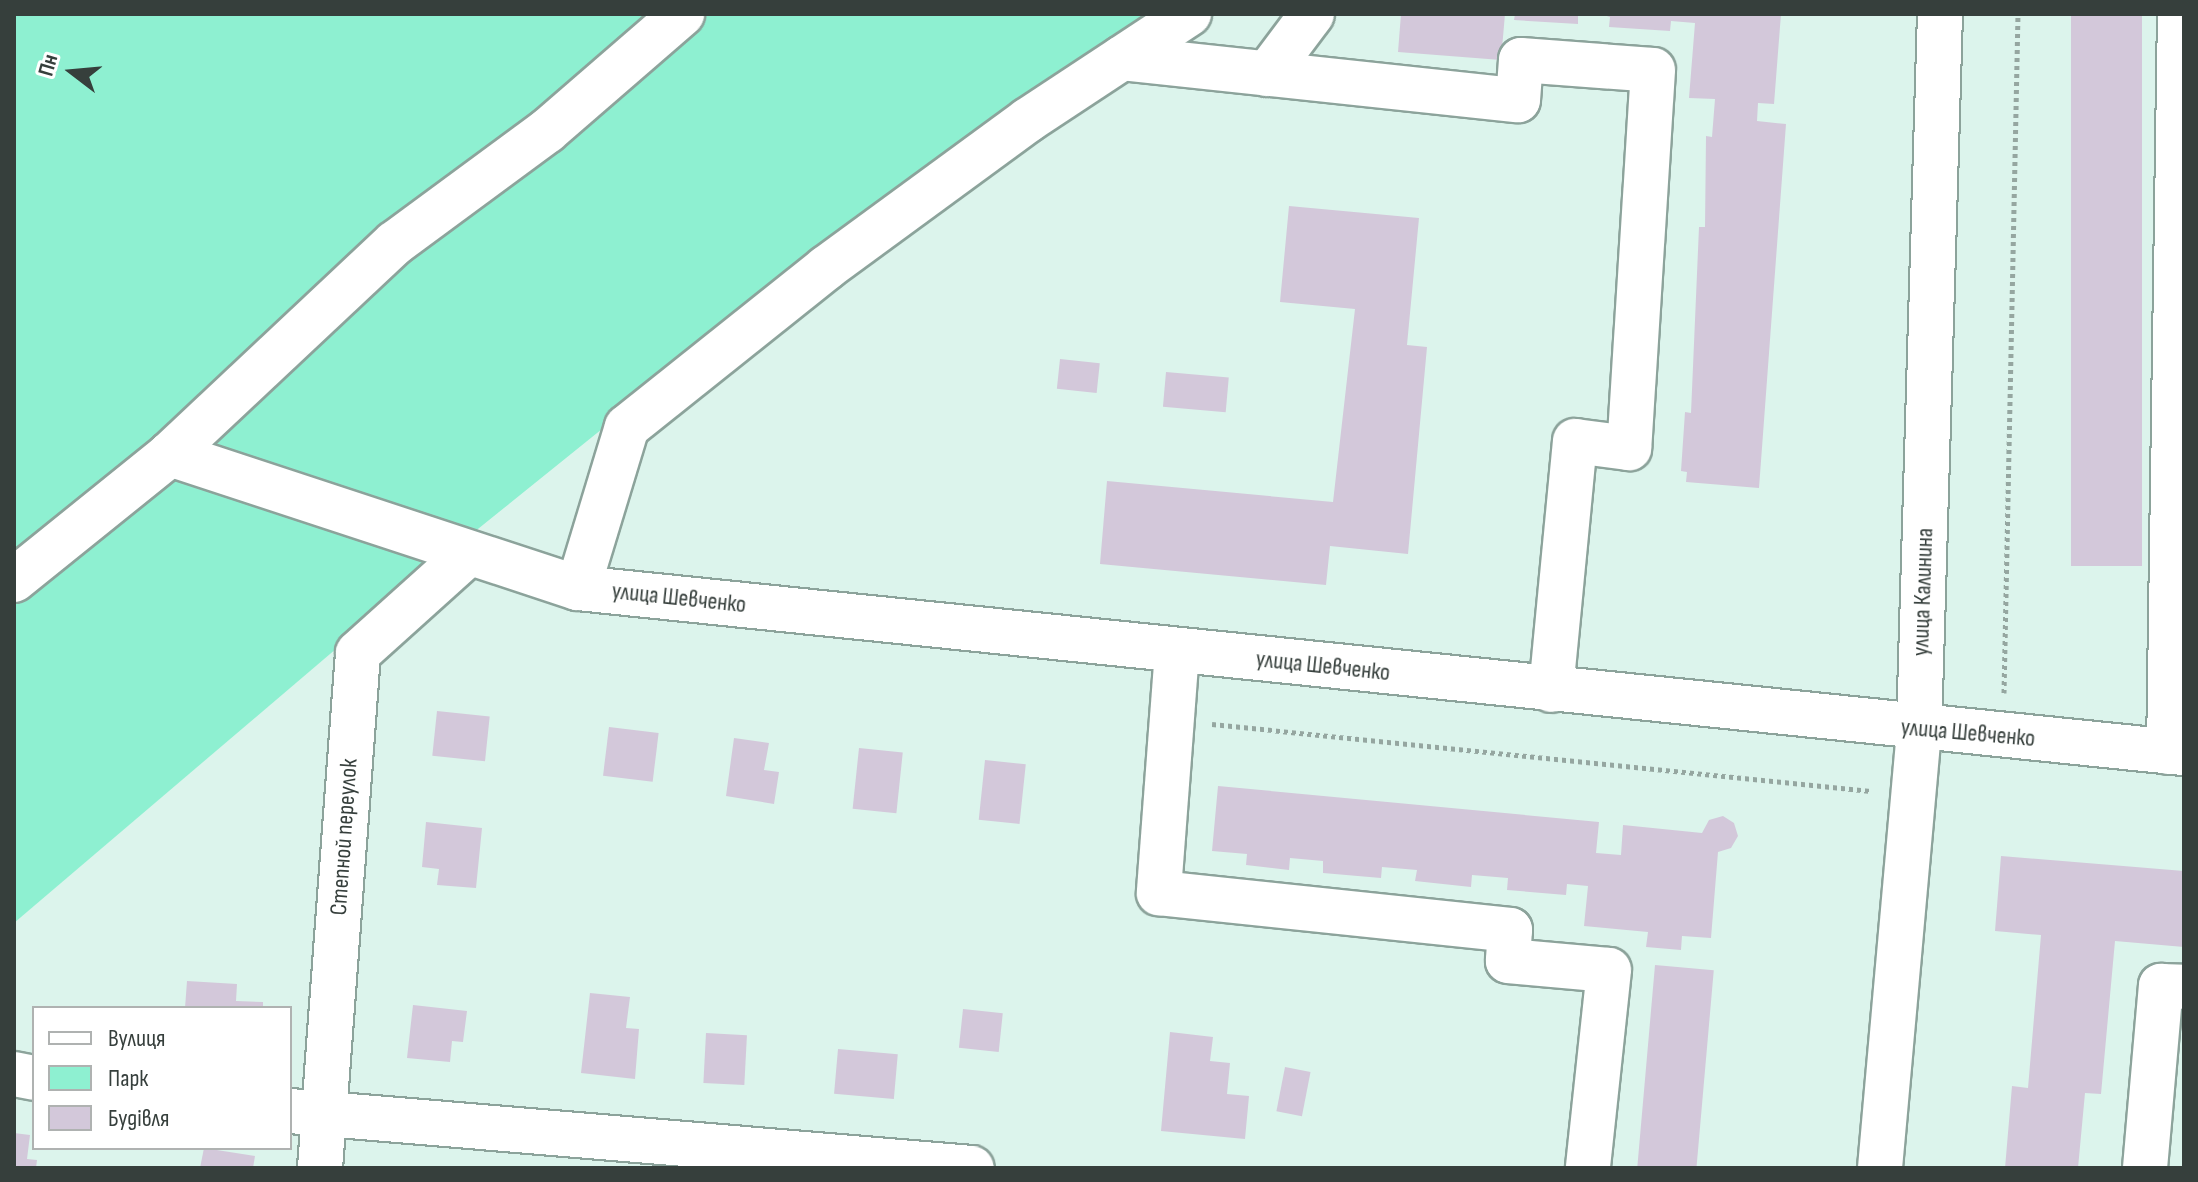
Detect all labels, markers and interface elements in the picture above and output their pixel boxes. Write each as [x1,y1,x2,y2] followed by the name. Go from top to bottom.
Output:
[32,32,112,112] north arrow
[33,51,64,79] text: Пн
[1906,527,1940,657] street label: улица Калинина
[610,577,748,619] street label: улица Шевченко
[1254,645,1392,687] street label: улица Шевченко
[1900,713,2036,753] street label: улица Шевченко
[324,758,364,916] street label: Степной переулок
[32,1006,292,1150] legend
[108,1024,166,1053] text: Вулиця
[108,1064,148,1093] text: Парк
[108,1104,169,1133] text: Будівля

